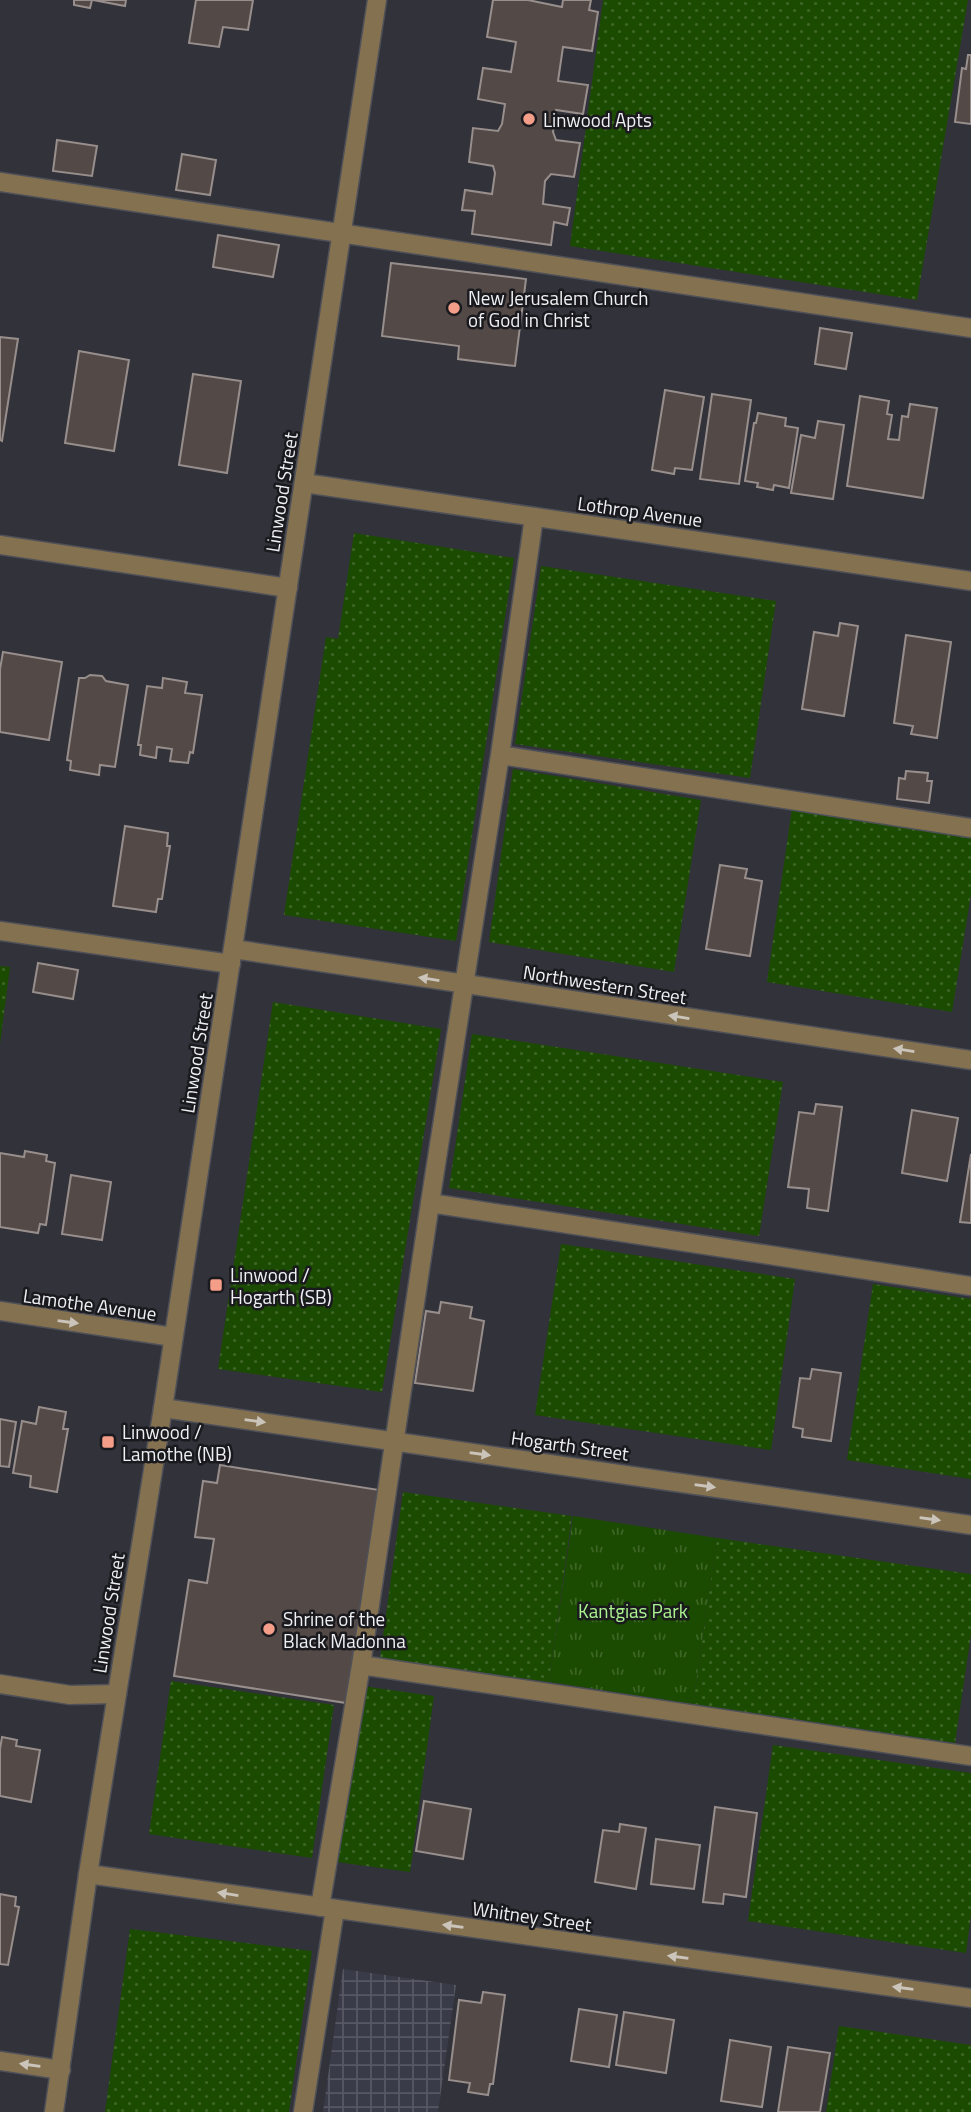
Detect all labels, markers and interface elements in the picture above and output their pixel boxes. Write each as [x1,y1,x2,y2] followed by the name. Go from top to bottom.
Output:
[543,105,652,134] place label: Linwood Apts
[521,111,537,127] marker: Linwood Apts
[468,283,648,334] place label: New Jerusalem Church of God in Christ
[446,300,462,316] marker: New Jerusalem Church of God in Christ
[257,430,305,554] street label: Linwood Street
[576,488,704,534] street label: Lothrop Avenue
[521,957,689,1011] street label: Northwestern Street
[418,973,440,984] one-way arrow
[172,991,220,1115] street label: Linwood Street
[667,1011,689,1022] one-way arrow
[892,1044,914,1055] one-way arrow
[230,1260,332,1311] place label: Linwood / Hogarth (SB)
[208,1277,224,1293] marker: Linwood / Hogarth (SB)
[21,1280,159,1328] street label: Lamothe Avenue
[57,1316,79,1327] one-way arrow
[244,1416,266,1427] one-way arrow
[122,1417,232,1468] place label: Linwood / Lamothe (NB)
[509,1422,631,1468] street label: Hogarth Street
[100,1434,116,1450] marker: Linwood / Lamothe (NB)
[469,1448,491,1459] one-way arrow
[694,1481,716,1492] one-way arrow
[919,1514,941,1525] one-way arrow
[84,1551,132,1675] street label: Linwood Street
[578,1596,688,1625] park label: Kantgias Park
[283,1604,406,1655] place label: Shrine of the Black Madonna
[261,1621,277,1637] marker: Shrine of the Black Madonna
[216,1888,238,1899] one-way arrow
[471,1893,594,1939] street label: Whitney Street
[442,1920,464,1931] one-way arrow
[667,1951,689,1962] one-way arrow
[892,1983,914,1994] one-way arrow
[19,2059,41,2070] one-way arrow

